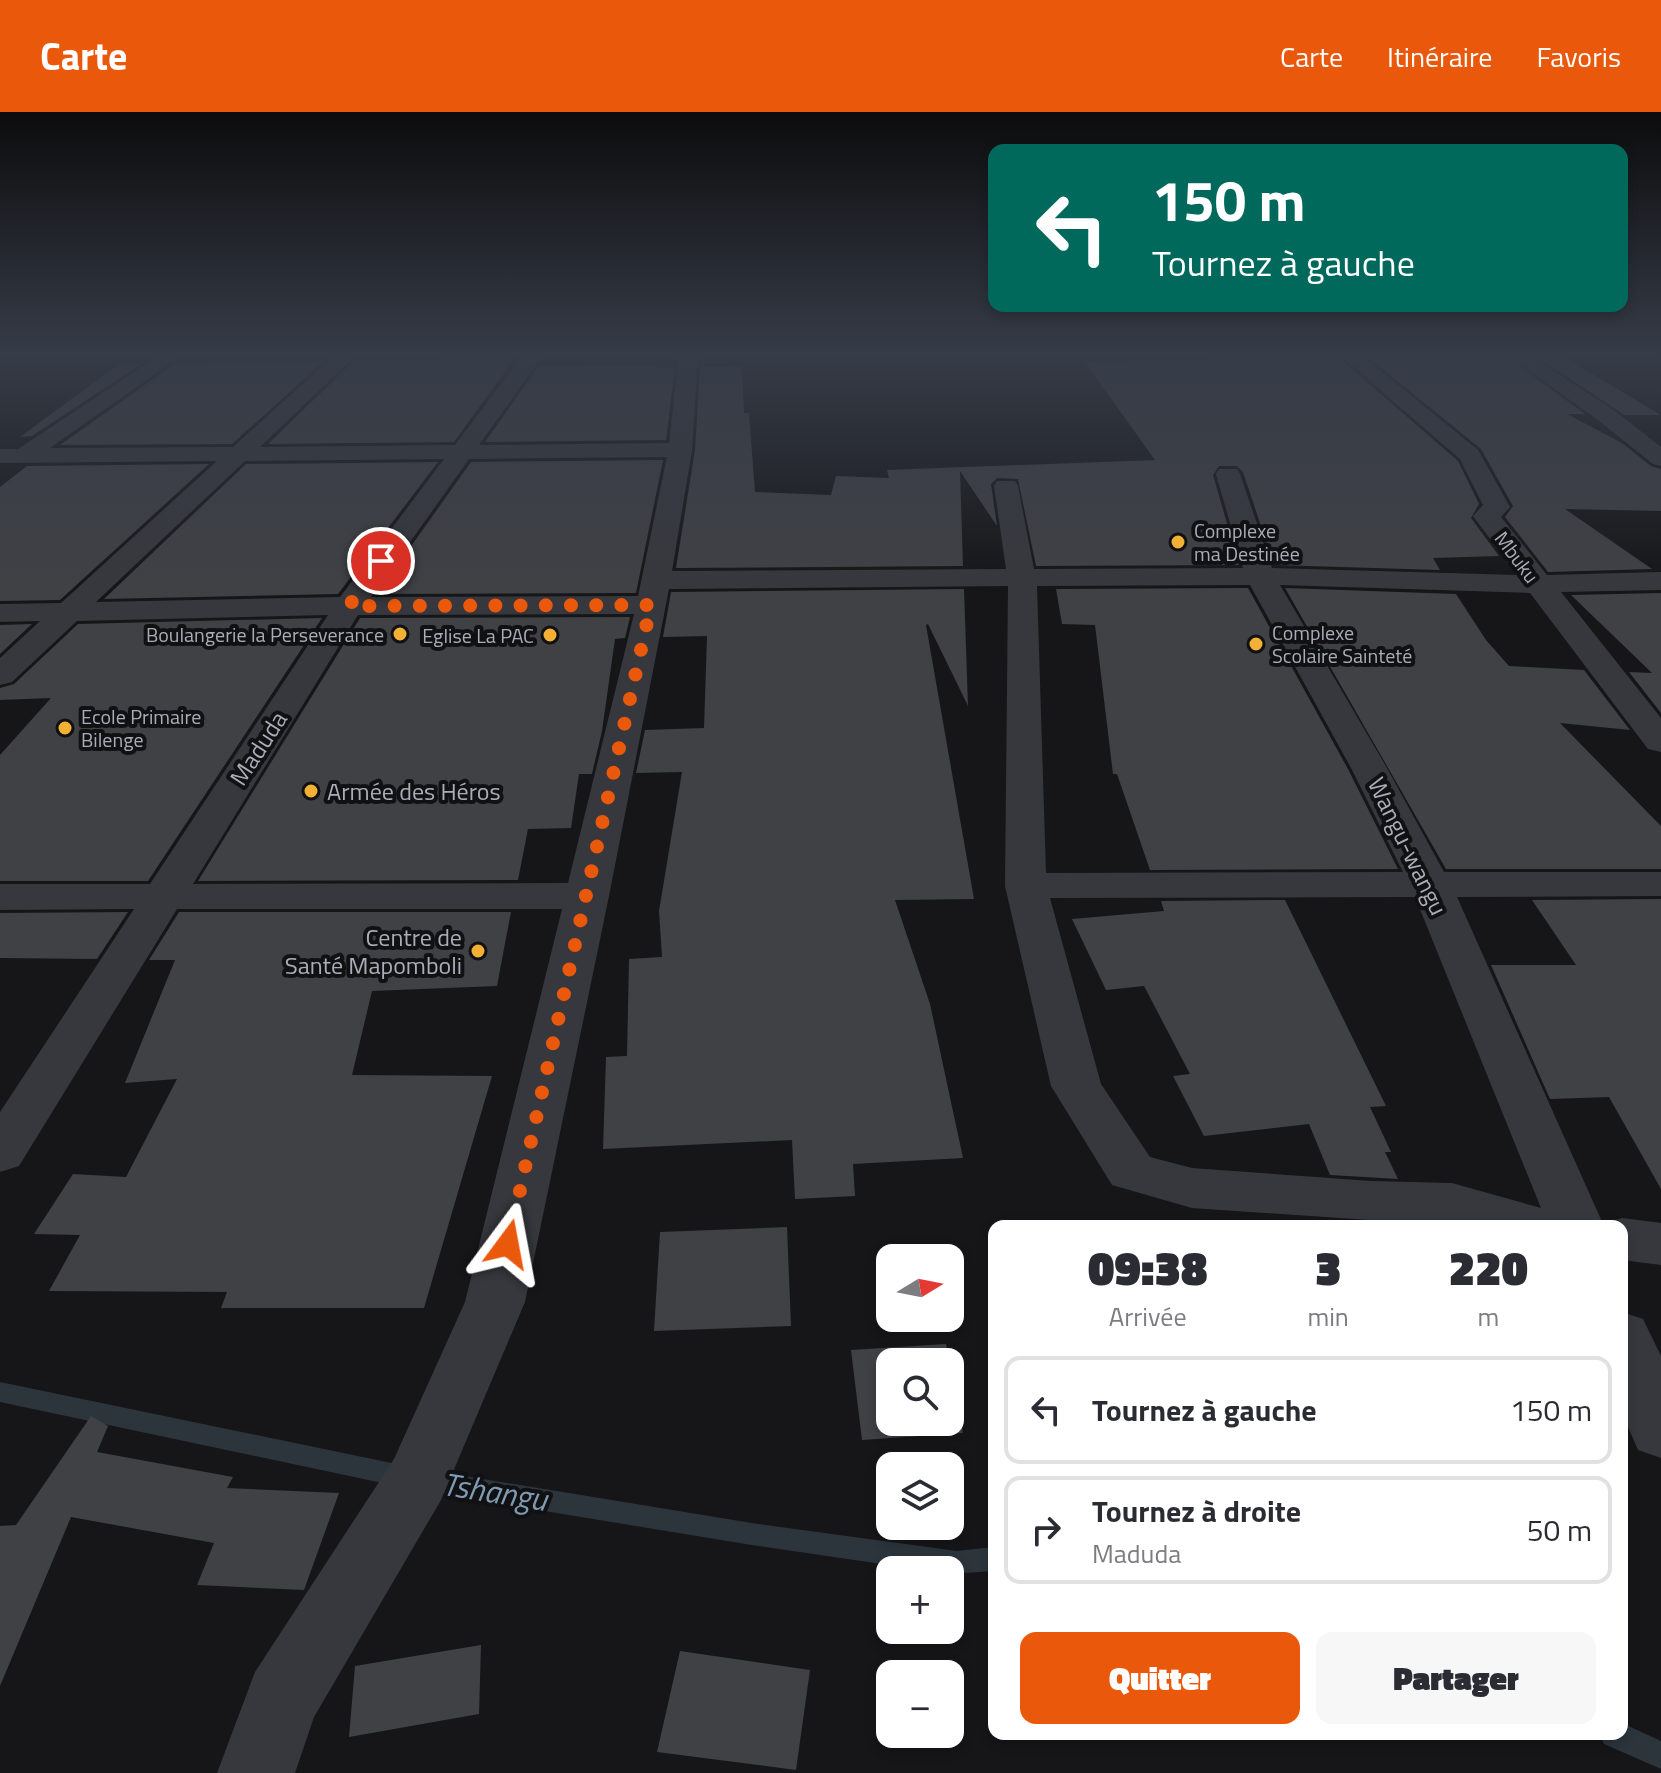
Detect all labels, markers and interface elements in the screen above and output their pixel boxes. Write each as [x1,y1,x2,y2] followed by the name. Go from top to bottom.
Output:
[40,27,127,85] text: Carte
[1280,35,1343,78] text: Carte
[1387,35,1492,78] text: Itinéraire
[1536,35,1621,78] text: Favoris
[1152,158,1305,243] text: 150 m
[1020,176,1124,280] icon: left
[1152,235,1415,290] text: Tournez à gauche
[1194,515,1300,569] place label: Complexe ma Destinée
[1487,524,1547,590] street label: Mbuku
[347,527,415,595] pin
[1169,533,1187,551] marker: Complexe ma Destinée
[359,539,403,583] icon: arrive
[1272,617,1412,671] place label: Complexe Scolaire Sainteté
[146,619,384,650] place label: Boulangerie la Perseverance
[422,620,534,651] place label: Eglise La PAC
[391,625,409,643] marker: Boulangerie la Perseverance
[541,626,559,644] marker: Eglise La PAC
[1247,635,1265,653] marker: Complexe Scolaire Sainteté
[81,701,201,755] place label: Ecole Primaire Bilenge
[220,704,296,792] street label: Maduda
[56,719,74,737] marker: Ecole Primaire Bilenge
[1359,771,1457,921] street label: Wangu-wangu
[327,773,501,809] place label: Armée des Héros
[302,782,320,800] marker: Armée des Héros
[285,919,462,983] place label: Centre de Santé Mapomboli
[469,942,487,960] marker: Centre de Santé Mapomboli
[466,1202,550,1286] position arrow
[1088,1231,1207,1304] text: 09:38
[1315,1231,1341,1304] text: 3
[1449,1231,1528,1304] text: 220
[876,1244,964,1332] north arrow
[876,1244,964,1748] map controls
[1109,1297,1187,1336] text: Arrivée
[1307,1297,1349,1336] text: min
[1478,1297,1499,1336] text: m
[876,1348,964,1436] button: search
[1092,1387,1317,1433] text: Tournez à gauche
[1510,1387,1592,1433] text: 150 m
[1024,1388,1068,1432] icon: left
[876,1452,964,1540] button: layers
[439,1459,553,1523] water label: Tshangu
[1092,1488,1301,1534] text: Tournez à droite
[1527,1507,1592,1553] text: 50 m
[1024,1508,1068,1552] icon: right
[1092,1534,1181,1573] text: Maduda
[876,1556,964,1644] button: +
[1020,1632,1300,1724] button: Quitter
[1316,1632,1596,1724] button: Partager
[876,1660,964,1748] button: −

